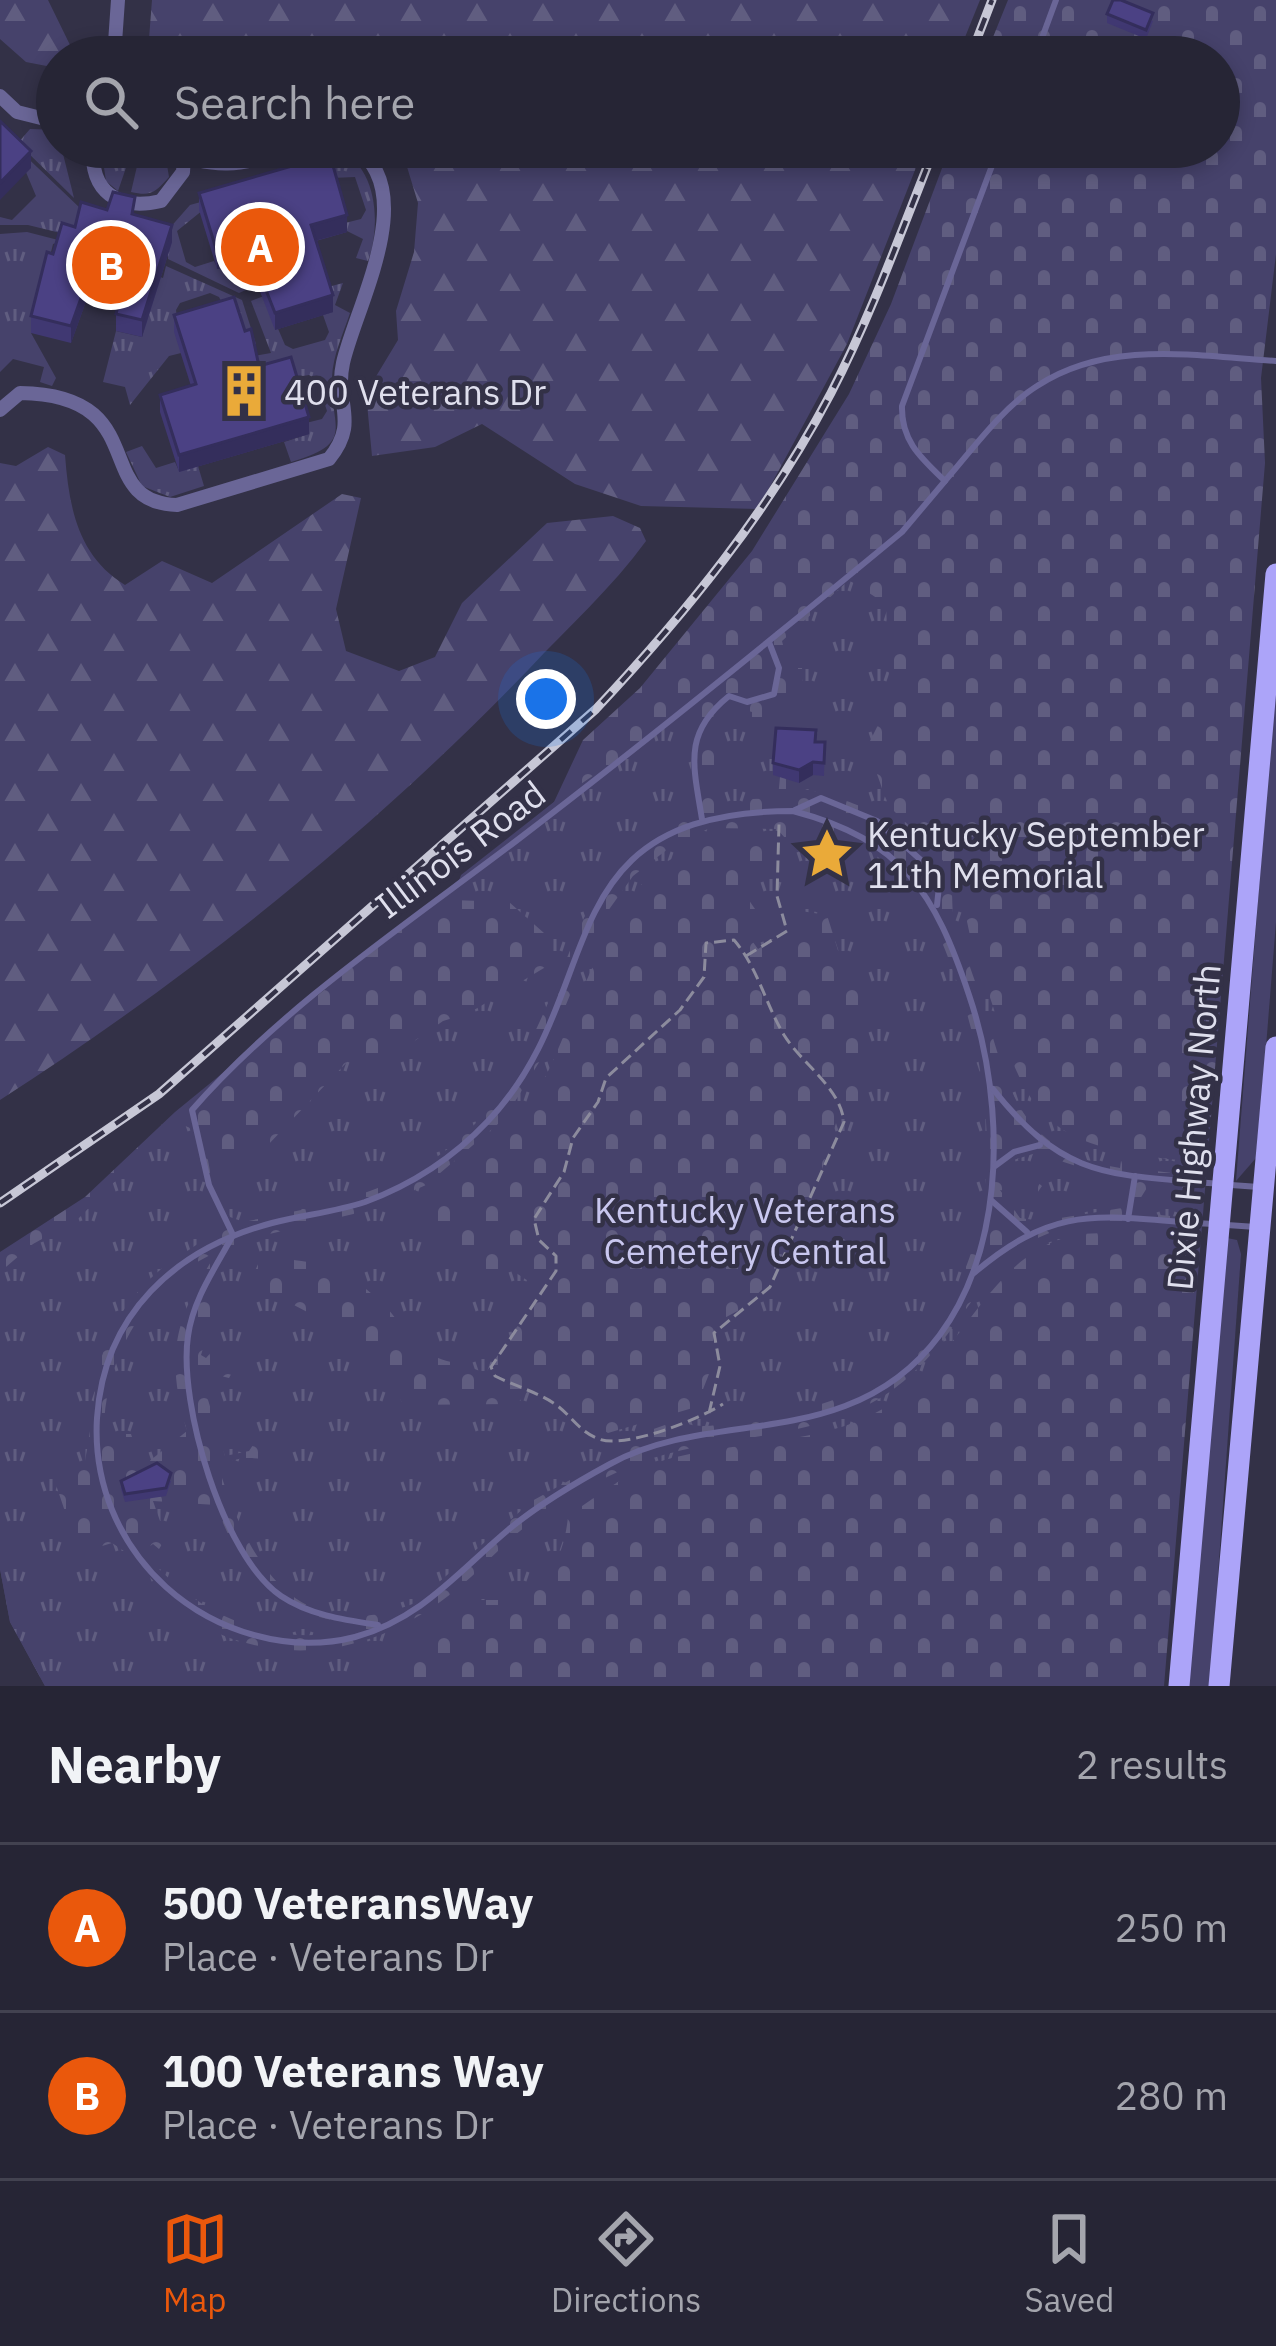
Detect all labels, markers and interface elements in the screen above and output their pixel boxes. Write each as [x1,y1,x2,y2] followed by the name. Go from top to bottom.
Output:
[36,36,1240,168] search box
[78,69,144,135] icon: search
[174,73,415,131] text: Search here
[221,202,299,292] pin: A
[72,220,150,310] pin: B
[215,362,273,420] building icon: 400 Veterans Dr
[284,368,546,415] place label: 400 Veterans Dr
[516,669,576,729] your location
[366,770,554,928] street label: Illinois Road
[867,810,1205,898] place label: Kentucky September 11th Memorial
[798,825,856,883] place icon: Kentucky September 11th Memorial
[1155,962,1231,1292] street label: Dixie Highway North
[594,1186,896,1274] park label: Kentucky Veterans Cemetery Central
[48,1731,221,1797] text: Nearby
[1076,1739,1228,1790] text: 2 results
[162,1873,533,1931] text: 500 VeteransWay
[74,1902,100,1953] text: A
[1115,1902,1228,1953] text: 250 m
[162,1931,494,1982] text: Place · Veterans Dr
[162,2041,544,2099] text: 100 Veterans Way
[74,2070,100,2121] text: B
[1115,2070,1228,2121] text: 280 m
[162,2099,494,2150] text: Place · Veterans Dr
[162,2206,228,2321] tab: Map
[551,2206,701,2321] tab: Directions
[1025,2206,1114,2321] tab: Saved

